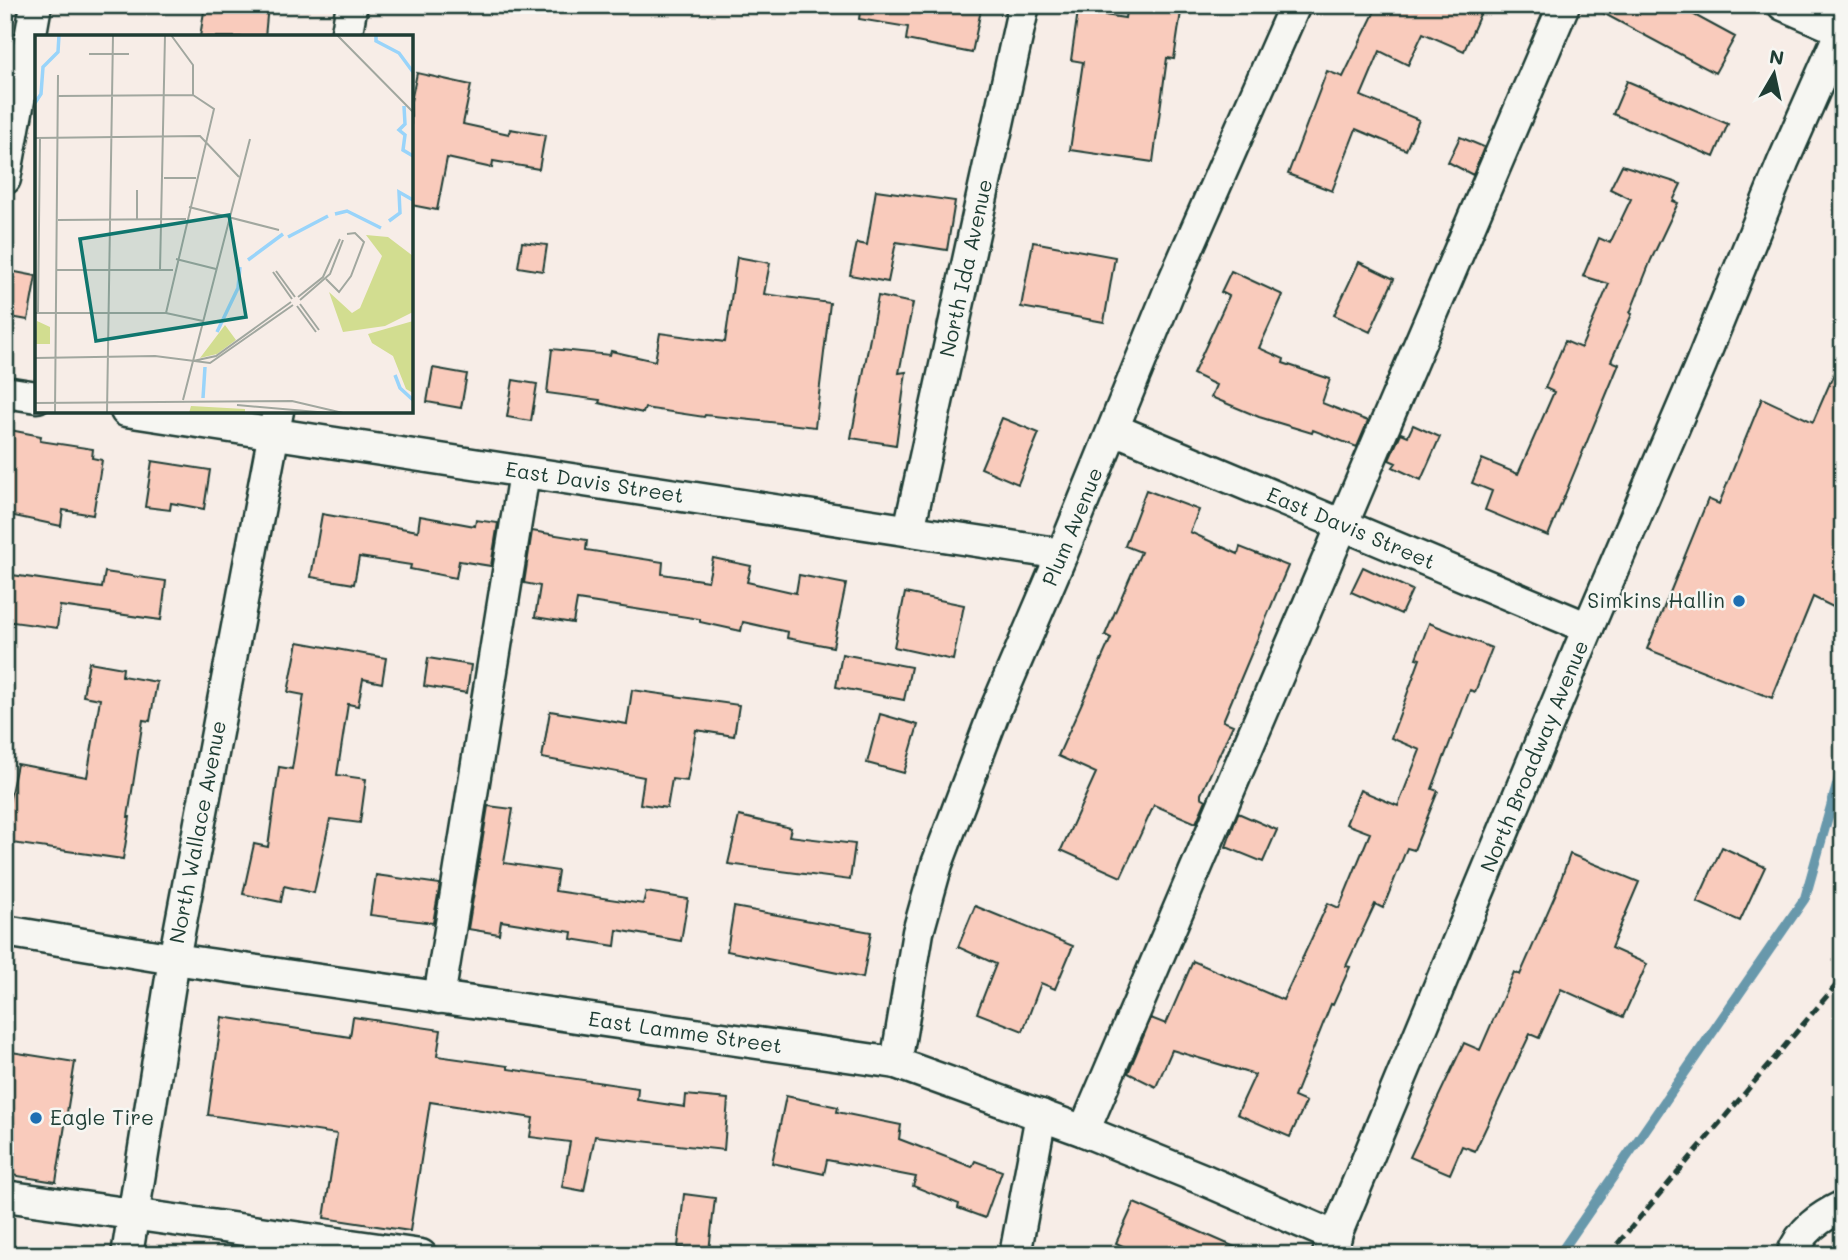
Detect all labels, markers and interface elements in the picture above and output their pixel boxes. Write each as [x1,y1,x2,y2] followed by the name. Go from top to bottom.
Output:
[35,35,413,413] inset map
[1740,38,1810,108] north arrow
[1768,43,1786,70] text: N
[932,176,997,359] street label: North Ida Avenue
[504,454,686,508] street label: East Davis Street
[1035,463,1108,590] street label: Plum Avenue
[1263,480,1440,574] street label: East Davis Street
[1587,586,1725,613] place label: Simkins Hallin
[1731,593,1747,609] marker: Simkins Hallin
[1473,636,1594,876] street label: North Broadway Avenue
[162,718,231,945] street label: North Wallace Avenue
[587,1004,784,1058] street label: East Lamme Street
[50,1103,154,1130] place label: Eagle Tire
[28,1110,44,1126] marker: Eagle Tire

